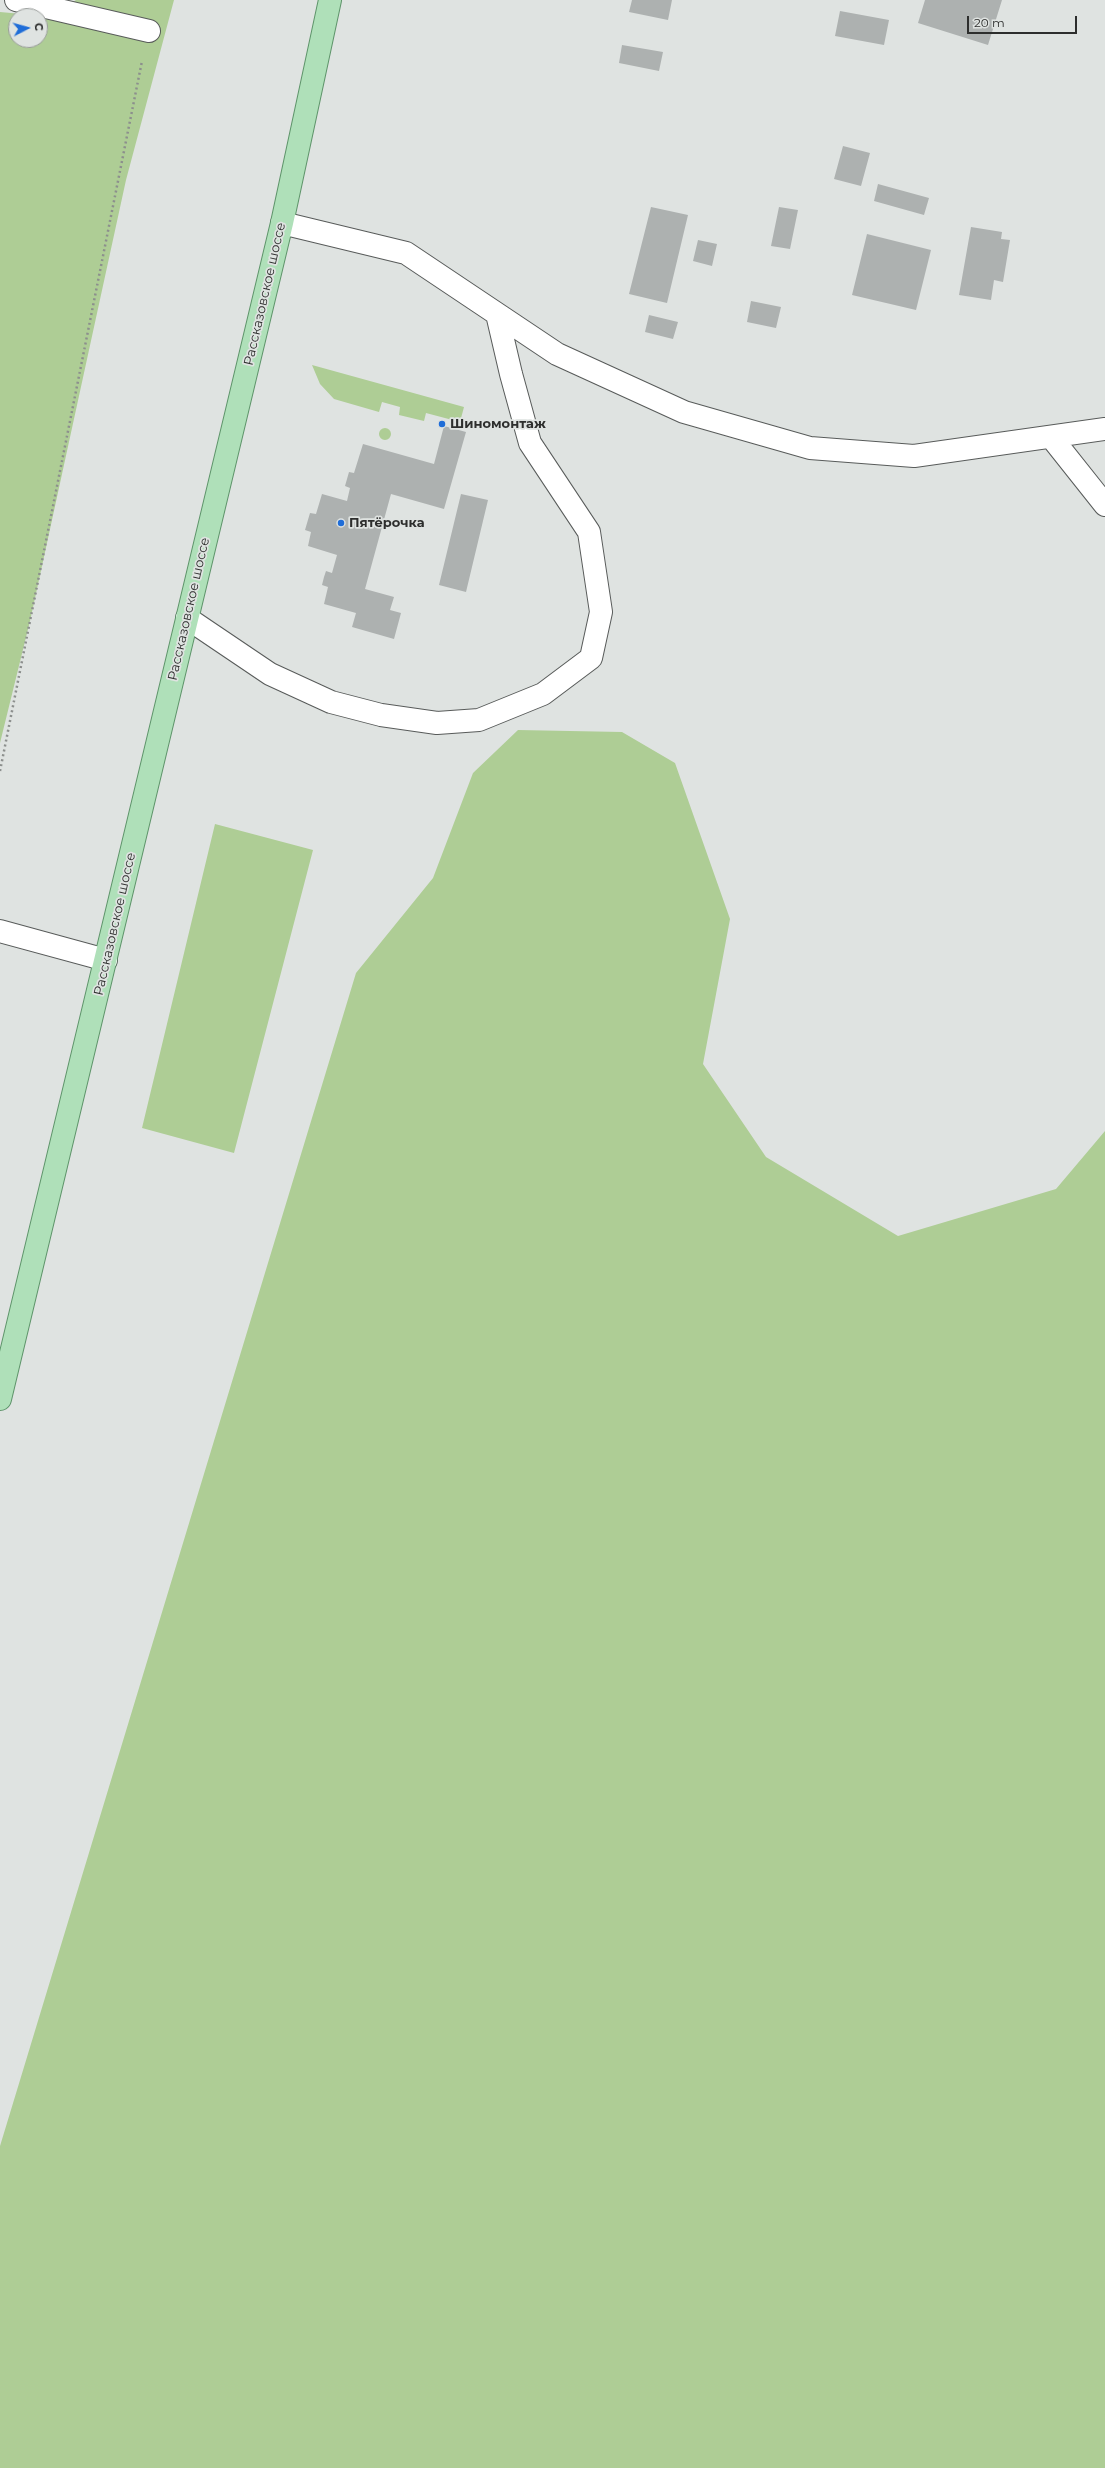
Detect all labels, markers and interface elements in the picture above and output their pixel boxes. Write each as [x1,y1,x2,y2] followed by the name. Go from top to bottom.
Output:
[8,8,48,48] north arrow
[969,8,1079,34] scale bar
[974,15,1005,30] text: 20 m
[32,22,46,32] text: С
[241,221,289,367] street label: Рассказовское шоссе
[450,416,546,432] place label: Шиномонтаж
[437,419,447,429] marker: Шиномонтаж
[349,515,425,531] place label: Пятёрочка
[336,518,346,528] marker: Пятёрочка
[165,536,213,682] street label: Рассказовское шоссе
[91,851,139,997] street label: Рассказовское шоссе

